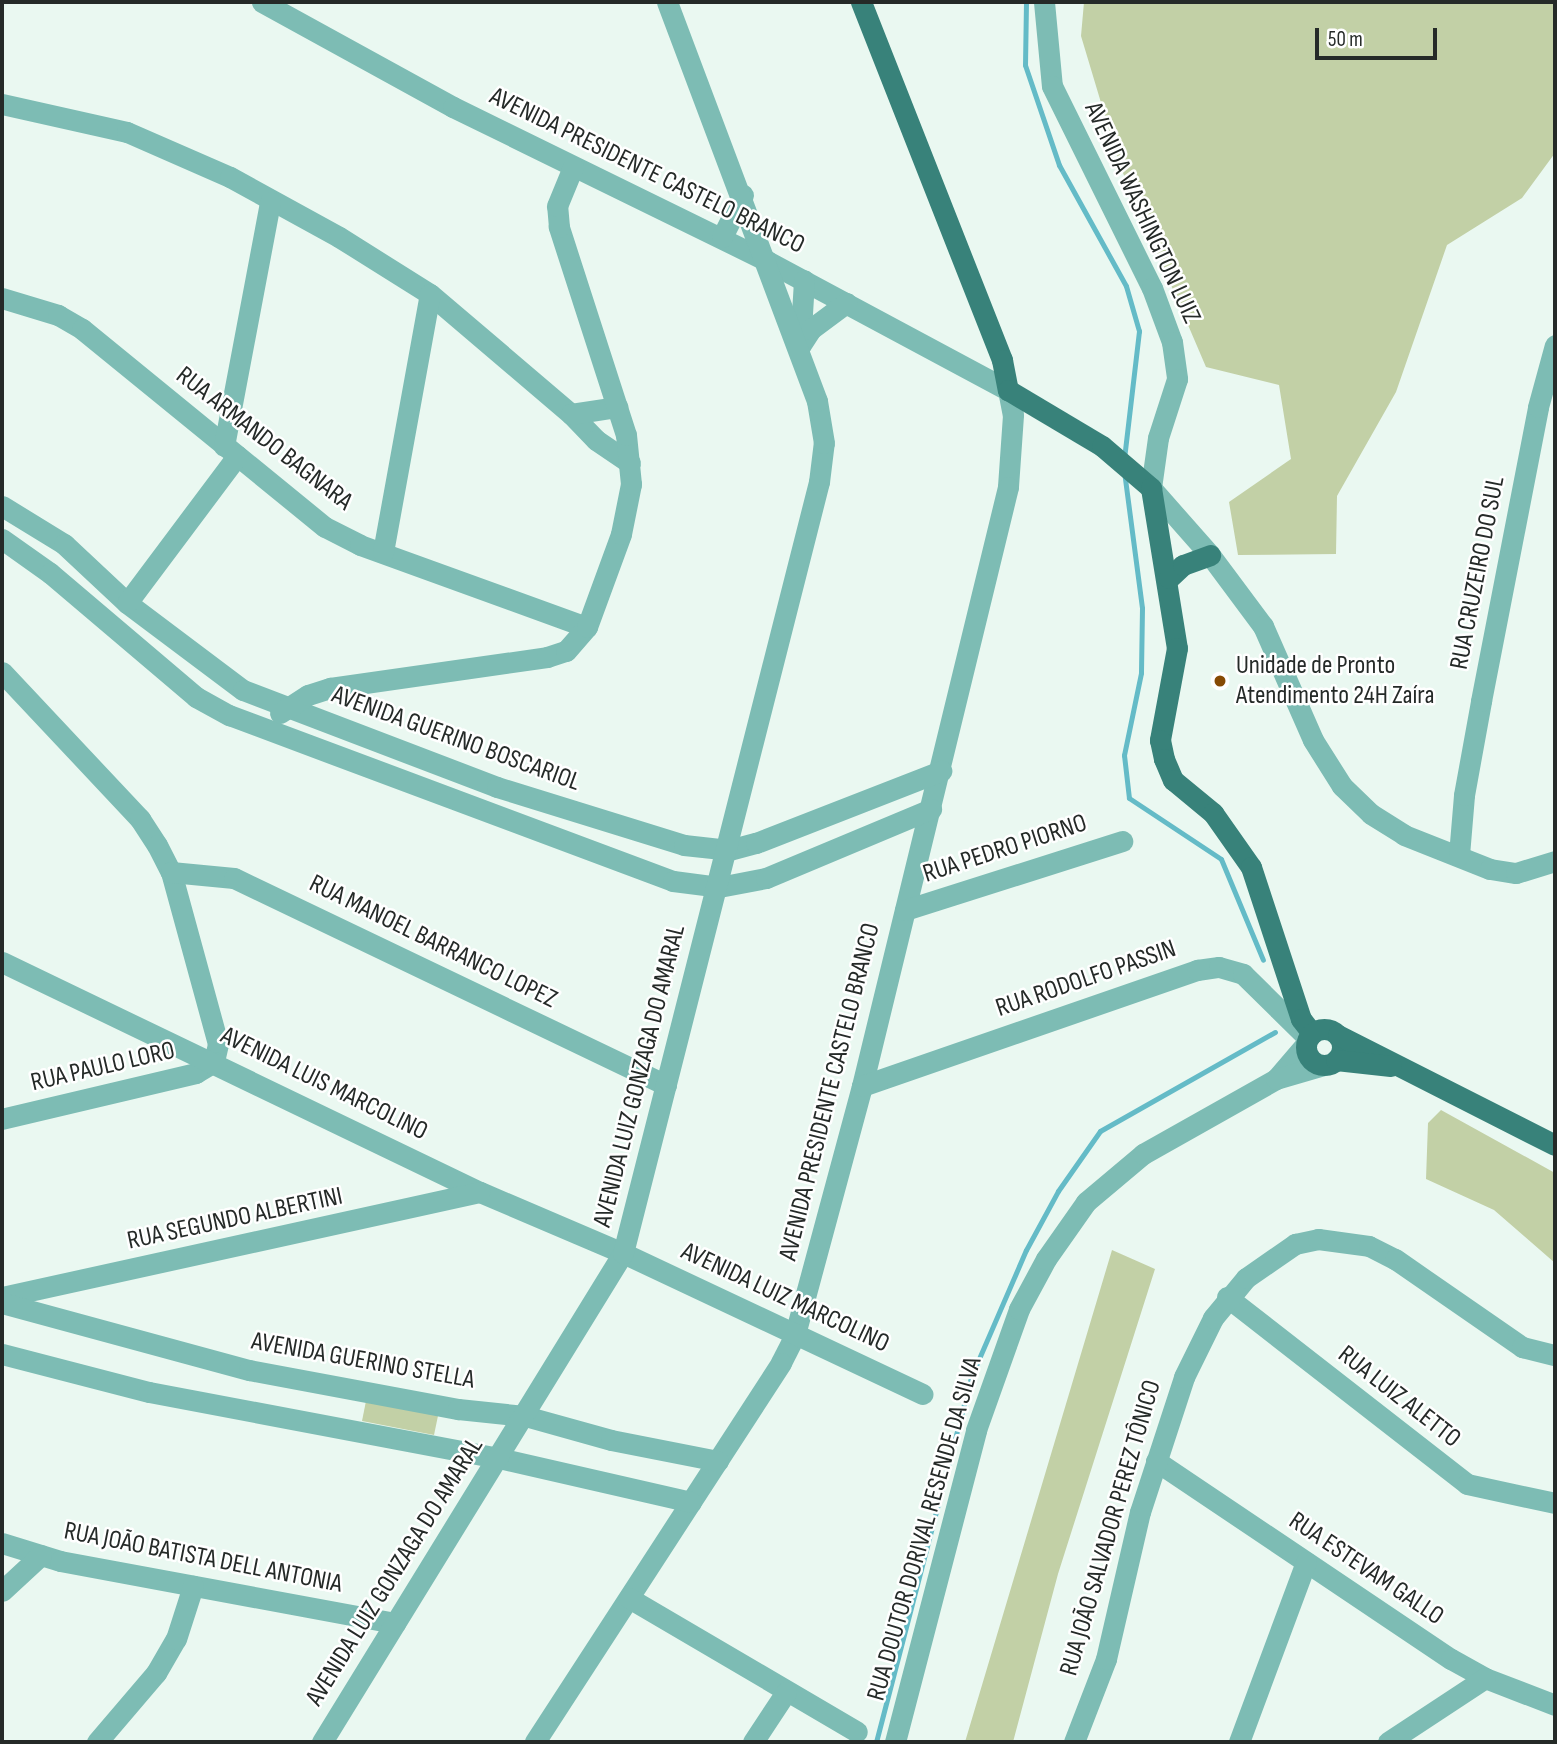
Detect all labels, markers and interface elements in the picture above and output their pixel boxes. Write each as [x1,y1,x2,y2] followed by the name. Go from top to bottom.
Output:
[1319,14,1442,58] scale bar
[1328,27,1363,52] text: 50 m
[484,81,810,261] street label: AVENIDA PRESIDENTE CASTELO BRANCO
[1077,97,1207,329] street label: AVENIDA WASHINGTON LUIZ
[170,360,358,518] street label: RUA ARMANDO BAGNARA
[1444,474,1512,672] street label: RUA CRUZEIRO DO SUL
[1236,650,1434,712] place label: Unidade de Pronto Atendimento 24H Zaíra
[1210,671,1230,691] marker: Unidade de Pronto Atendimento 24H Zaíra
[328,680,584,798] street label: AVENIDA GUERINO BOSCARIOL
[919,808,1091,890] street label: RUA PEDRO PIORNO
[304,868,562,1016] street label: RUA MANOEL BARRANCO LOPEZ
[773,920,887,1264] street label: AVENIDA PRESIDENTE CASTELO BRANCO
[587,922,693,1230] street label: AVENIDA LUIZ GONZAGA DO AMARAL
[992,934,1180,1024] street label: RUA RODOLFO PASSIN
[215,1020,433,1148] street label: AVENIDA LUIS MARCOLINO
[28,1035,178,1099] street label: RUA PAULO LORO
[125,1181,345,1257] street label: RUA SEGUNDO ALBERTINI
[676,1236,894,1360] street label: AVENIDA LUIZ MARCOLINO
[249,1326,477,1396] street label: AVENIDA GUERINO STELLA
[1331,1339,1467,1455] street label: RUA LUIZ ALETTO
[861,1354,989,1704] street label: RUA DOUTOR DORIVAL RESENDE DA SILVA
[1054,1377,1168,1679] street label: RUA JOÃO SALVADOR PEREZ TÔNICO
[300,1432,490,1712] street label: AVENIDA LUIZ GONZAGA DO AMARAL
[1283,1506,1449,1632] street label: RUA ESTEVAM GALLO
[61,1516,345,1600] street label: RUA JOÃO BATISTA DELL ANTONIA

